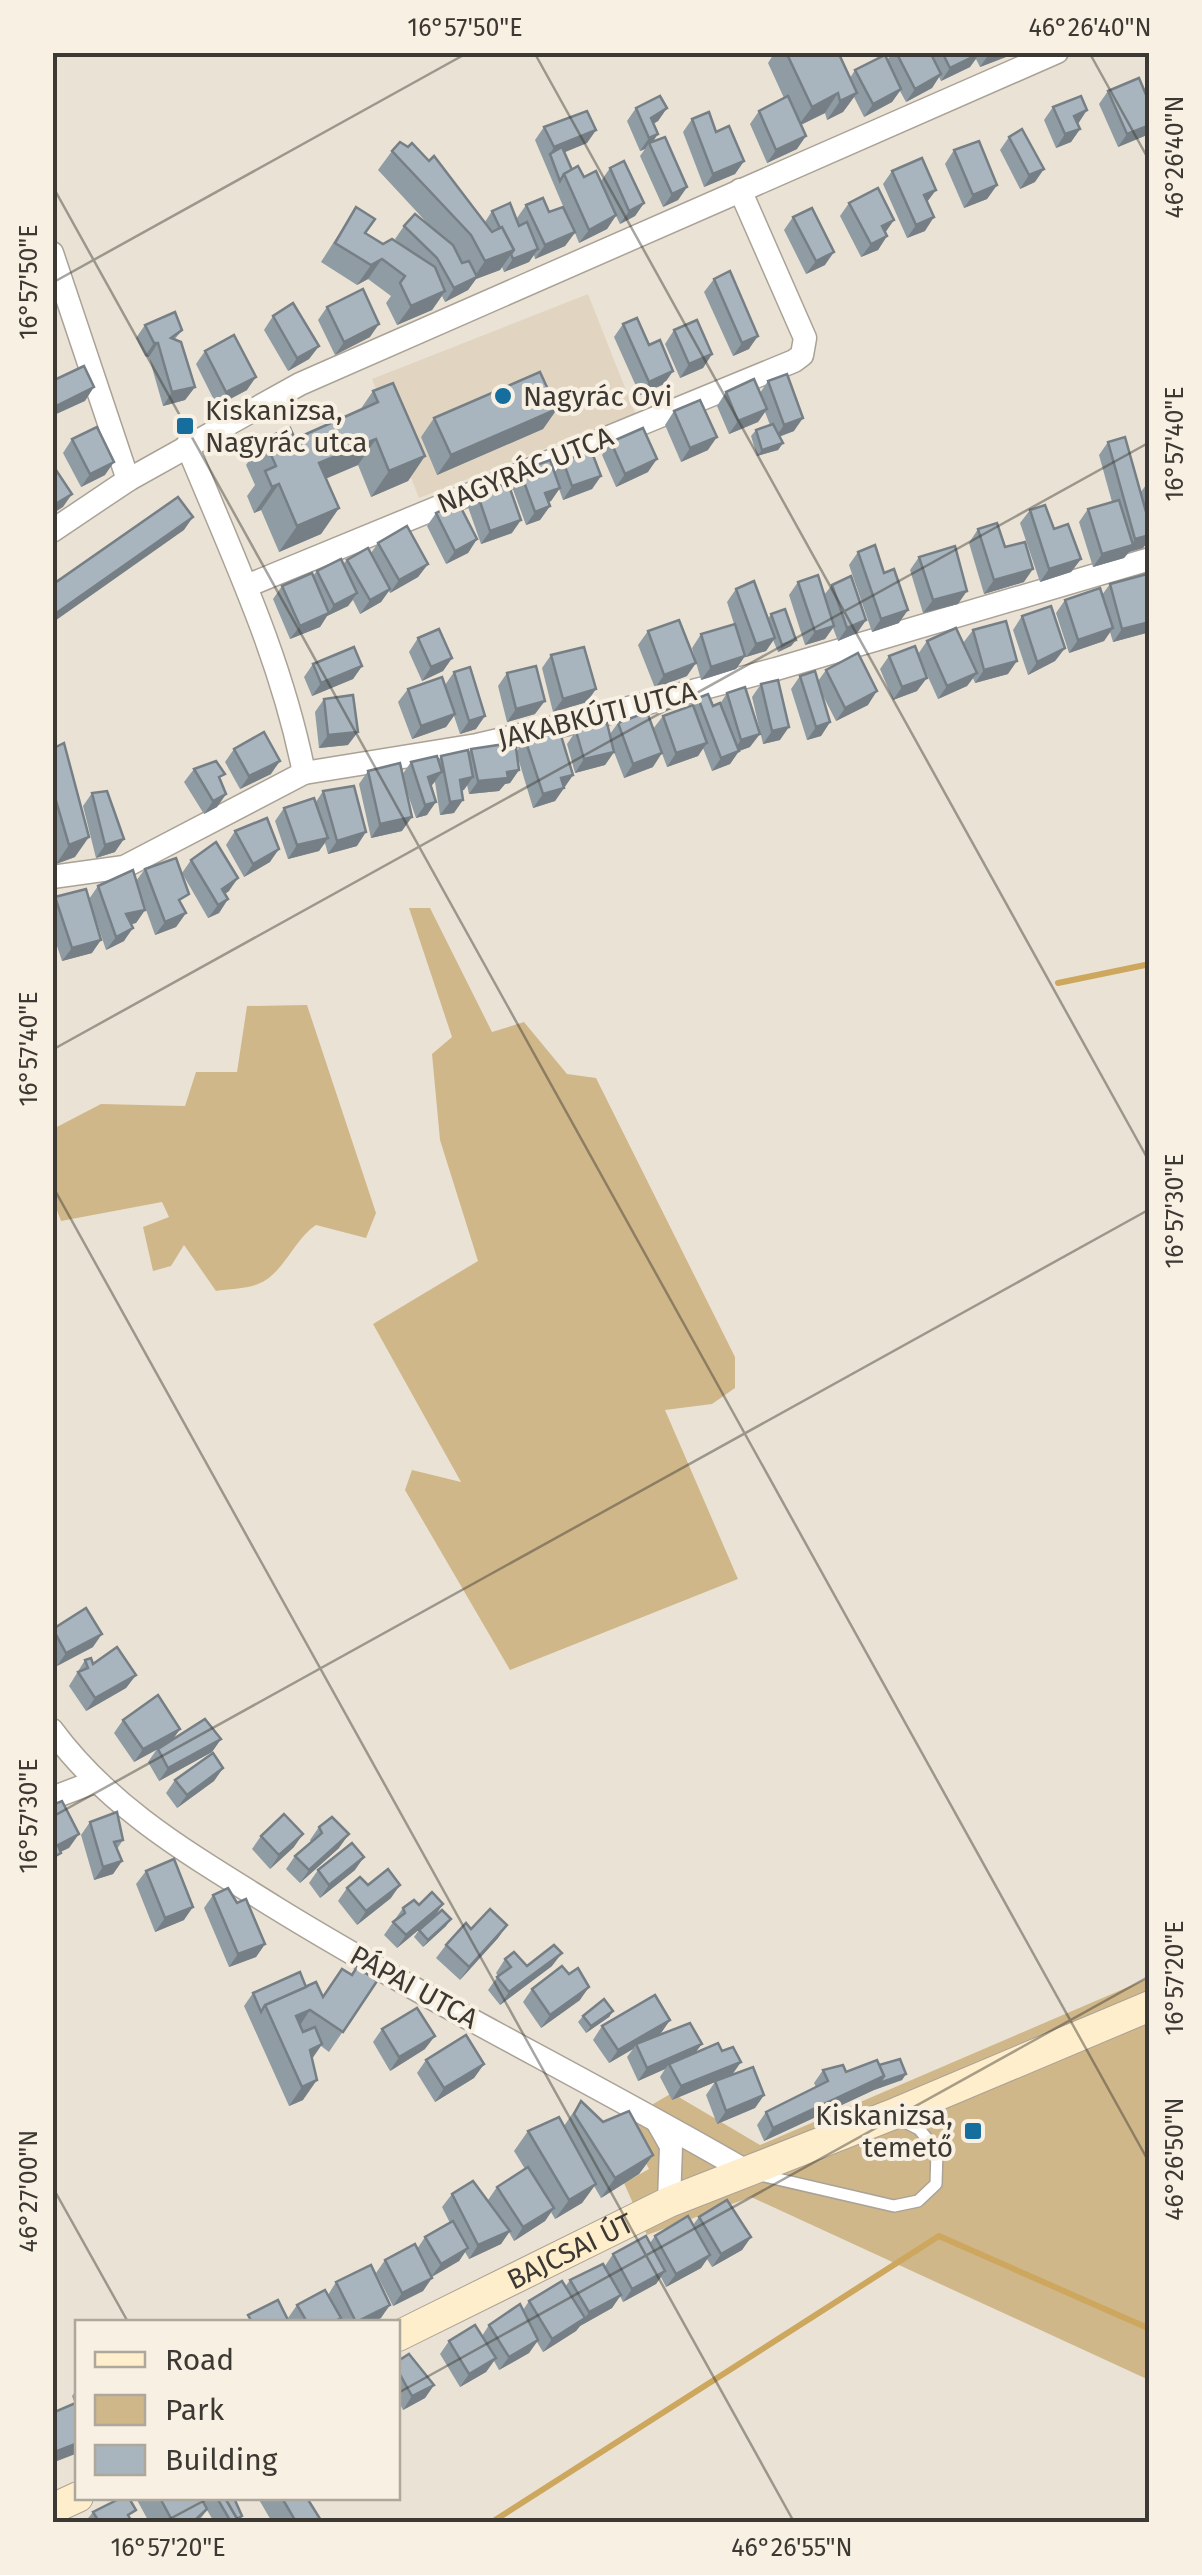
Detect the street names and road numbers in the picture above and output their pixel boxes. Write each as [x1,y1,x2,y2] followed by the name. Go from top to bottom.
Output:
[432,420,618,520] street label: NAGYRÁC UTCA
[495,674,699,756] street label: JAKABKÚTI UTCA
[344,1938,484,2036] street label: PÁPAI UTCA
[501,2206,639,2296] street label: BAJCSAI ÚT

